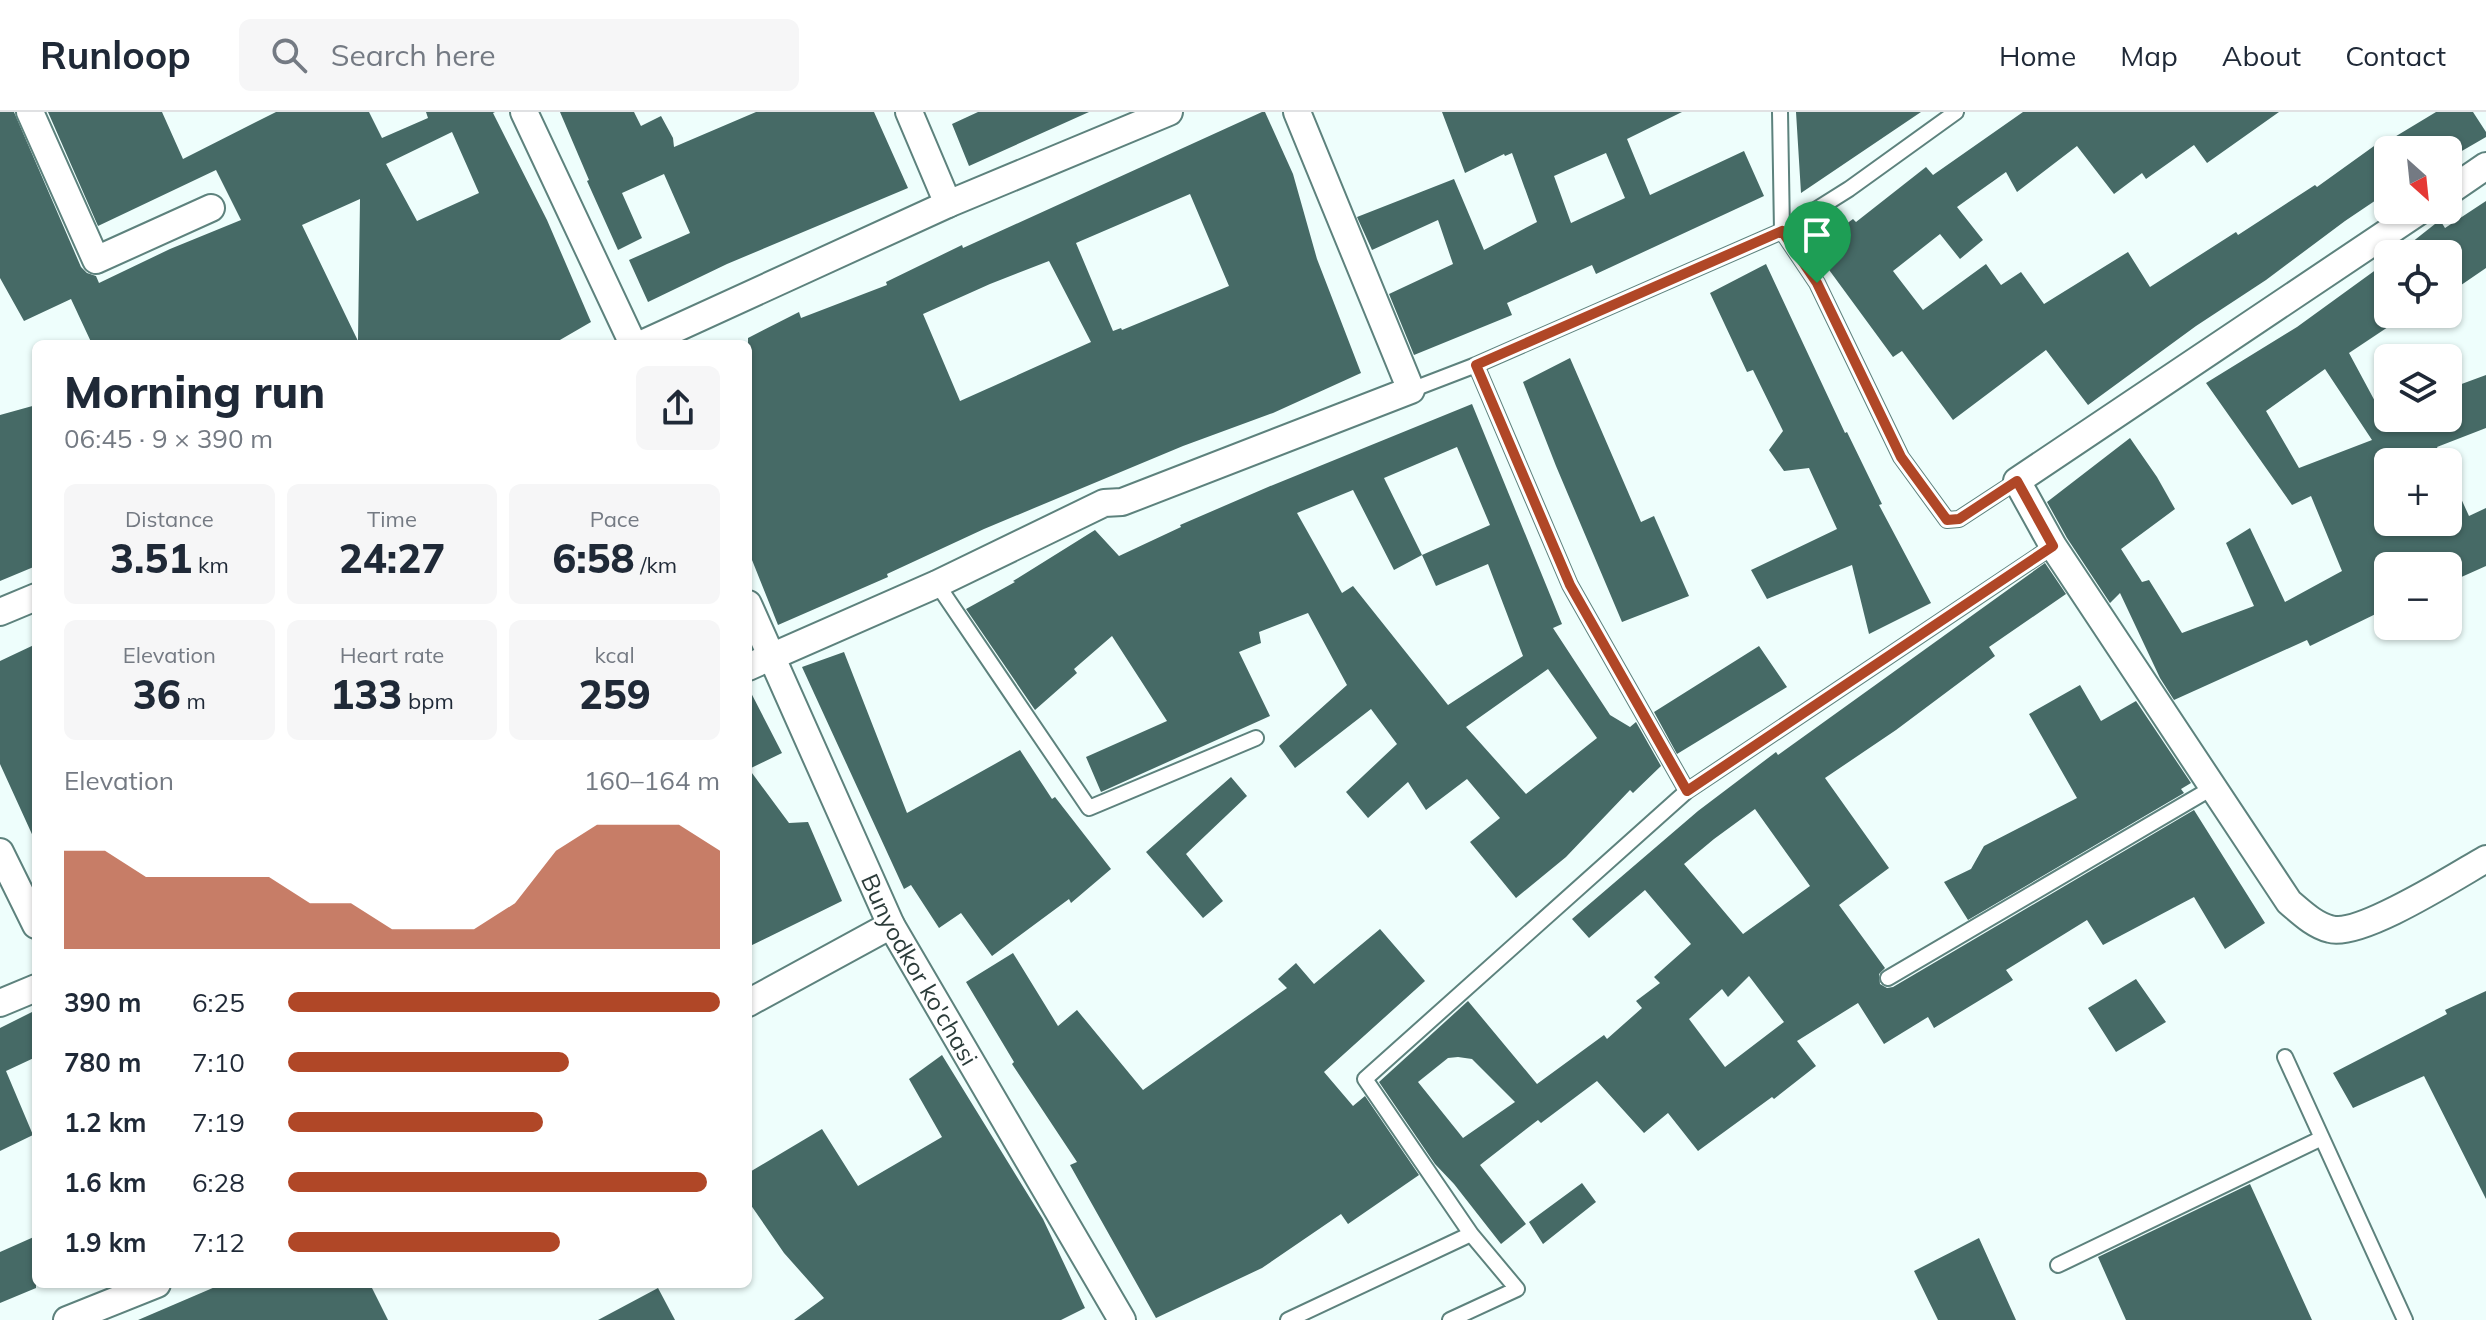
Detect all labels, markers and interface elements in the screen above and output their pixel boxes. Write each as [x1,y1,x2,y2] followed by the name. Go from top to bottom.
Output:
[239,19,799,91] search box
[40,31,191,79] text: Runloop
[267,33,311,77] icon: search
[331,36,496,74] text: Search here
[1999,38,2076,73] text: Home
[2120,38,2178,73] text: Map
[2222,38,2301,73] text: About
[2345,38,2446,73] text: Contact
[2374,136,2462,224] north arrow
[2374,136,2462,640] map controls
[1783,201,1851,283] pin
[1795,213,1839,257] icon: arrive
[2374,240,2462,328] button: locate
[2374,344,2462,432] button: layers
[64,364,325,419] text: Morning run
[636,366,720,450] button: share
[64,422,273,455] text: 06:45 · 9 × 390 m
[2374,448,2462,536] button: +
[125,505,214,533] text: Distance
[367,505,417,533] text: Time
[590,505,639,533] text: Pace
[110,533,192,583] text: 3.51
[339,533,445,583] text: 24:27
[552,533,635,583] text: 6:58
[192,551,229,579] text: km
[635,551,677,579] text: /km
[2374,552,2462,640] button: −
[123,641,216,669] text: Elevation
[340,641,444,669] text: Heart rate
[595,641,635,669] text: kcal
[133,669,181,719] text: 36
[330,669,402,719] text: 133
[579,669,651,719] text: 259
[181,687,206,715] text: m
[402,687,454,715] text: bpm
[64,764,174,797] text: Elevation
[584,764,720,797] text: 160–164 m
[855,869,985,1071] street label: Bunyodkor ko'chasi
[64,986,141,1019] text: 390 m
[192,986,245,1019] text: 6:25
[64,1046,141,1079] text: 780 m
[192,1046,245,1079] text: 7:10
[64,1106,147,1139] text: 1.2 km
[192,1106,245,1139] text: 7:19
[64,1166,147,1199] text: 1.6 km
[192,1166,245,1199] text: 6:28
[64,1226,147,1259] text: 1.9 km
[192,1226,245,1259] text: 7:12

